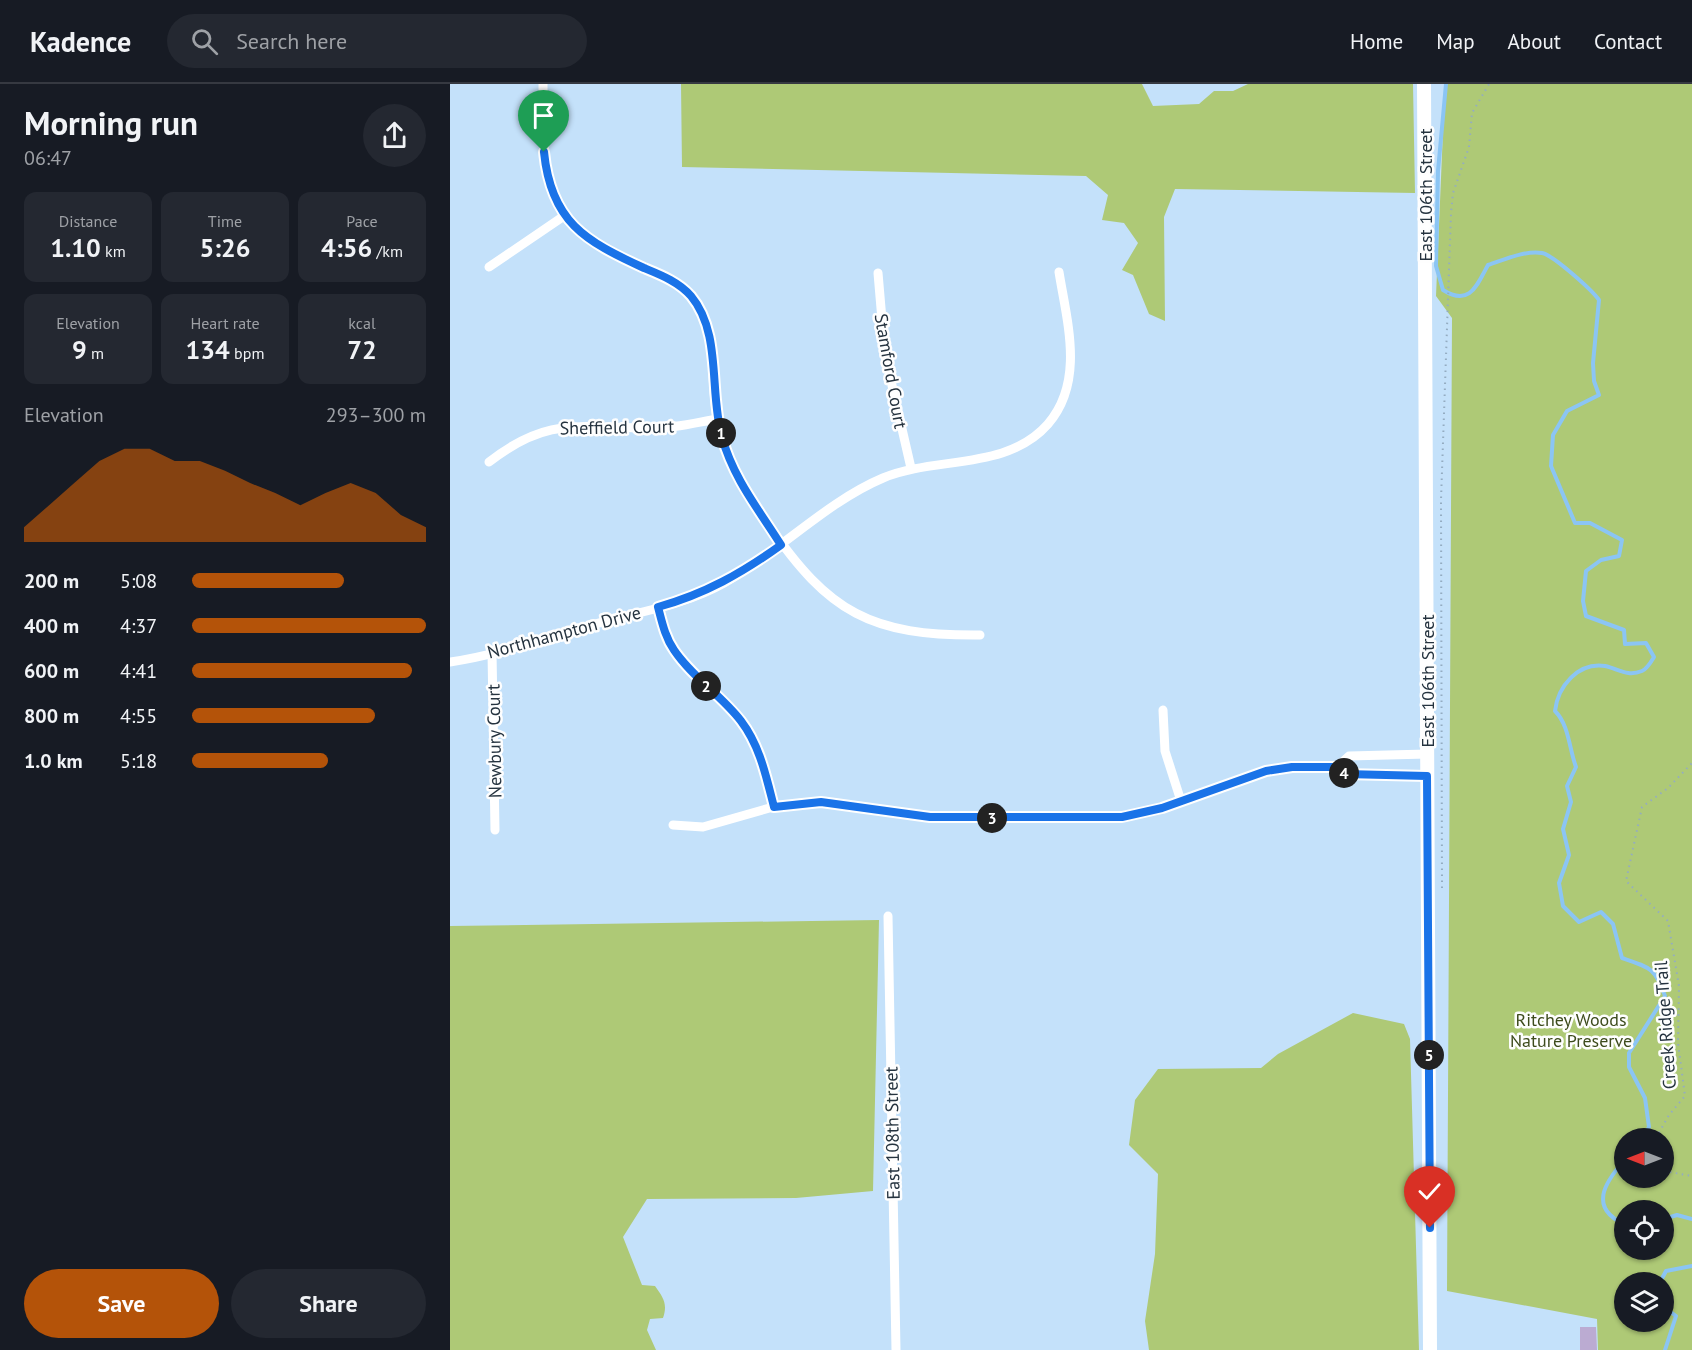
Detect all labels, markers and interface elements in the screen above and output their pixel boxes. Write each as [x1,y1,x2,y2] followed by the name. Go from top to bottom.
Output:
[167,14,587,68] search box
[30,23,131,60] text: Kadence
[188,25,221,58] icon: search
[236,27,347,55] text: Search here
[1350,28,1403,55] text: Home
[1436,28,1475,55] text: Map
[1508,28,1561,55] text: About
[1594,28,1662,55] text: Contact
[518,90,569,152] pin
[527,99,560,132] icon: arrive
[24,101,198,144] text: Morning run
[363,104,426,167] button: share
[1414,128,1437,262] street label: East 106th Street
[24,145,72,171] text: 06:47
[59,211,117,231] text: Distance
[208,211,242,231] text: Time
[346,211,378,231] text: Pace
[50,231,101,264] text: 1.10
[199,231,251,264] text: 5:26
[321,231,372,264] text: 4:56
[101,241,126,261] text: km
[372,241,403,261] text: /km
[870,312,912,430] street label: Stamford Court
[56,313,120,333] text: Elevation
[190,313,260,333] text: Heart rate
[348,313,376,333] text: kcal
[72,333,87,366] text: 9
[186,333,230,366] text: 134
[347,333,377,366] text: 72
[87,343,104,363] text: m
[230,343,264,363] text: bpm
[24,402,104,428] text: Elevation
[326,402,426,428] text: 293–300 m
[559,415,675,439] street label: Sheffield Court
[706,418,736,448] pin: 1
[716,423,726,443] text: 1
[24,568,79,594] text: 200 m
[120,568,157,594] text: 5:08
[485,600,643,664] street label: Northhampton Drive
[24,613,79,639] text: 400 m
[120,613,157,639] text: 4:37
[1416,614,1439,748] street label: East 106th Street
[24,658,79,684] text: 600 m
[120,658,157,684] text: 4:41
[691,671,721,701] pin: 2
[701,676,711,696] text: 2
[482,684,506,798] street label: Newbury Court
[24,703,79,729] text: 800 m
[120,703,157,729] text: 4:55
[24,748,83,774] text: 1.0 km
[120,748,157,774] text: 5:18
[1329,758,1359,788] pin: 4
[1339,763,1349,783] text: 4
[977,803,1007,833] pin: 3
[987,808,997,828] text: 3
[1649,959,1681,1090] street label: Creek Ridge Trail
[1510,1008,1632,1052] park label: Ritchey Woods Nature Preserve
[1414,1040,1444,1070] pin: 5
[1424,1045,1434,1065] text: 5
[879,1066,905,1200] street label: East 108th Street
[1614,1128,1674,1188] north arrow
[1614,1128,1674,1332] map controls
[1404,1166,1455,1228] pin
[1413,1175,1446,1208] icon: check
[1614,1200,1674,1260] button: locate
[24,1269,219,1338] button: Save
[231,1269,426,1338] button: Share
[1614,1272,1674,1332] button: layers

